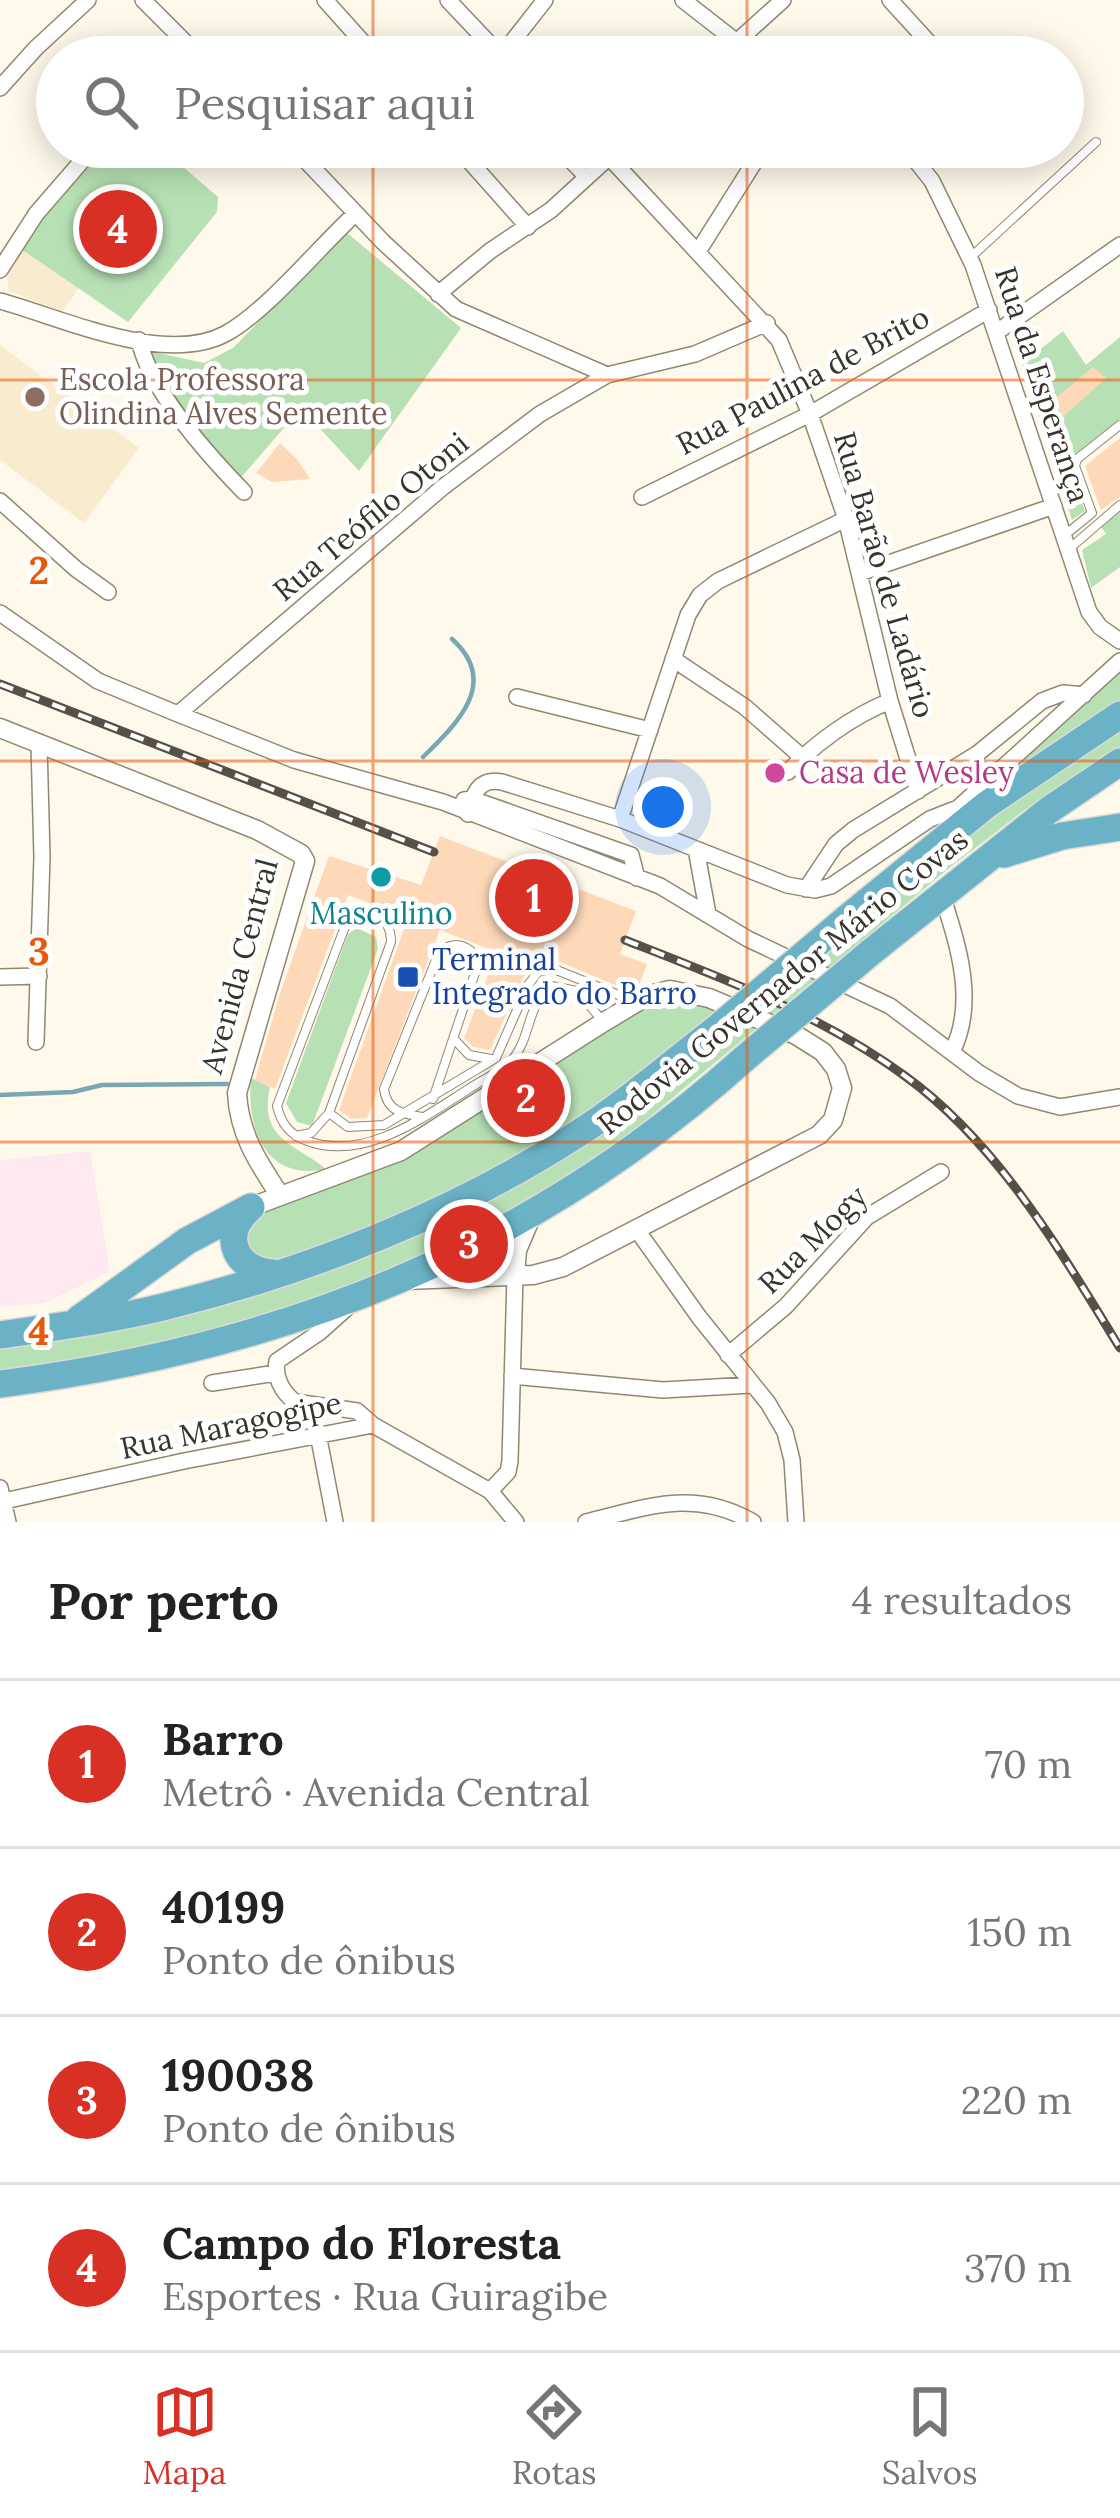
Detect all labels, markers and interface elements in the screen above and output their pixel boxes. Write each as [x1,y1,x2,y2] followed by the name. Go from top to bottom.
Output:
[36,36,1084,168] search box
[78,69,144,135] icon: search
[174,74,475,131] text: Pesquisar aqui
[79,184,157,274] pin: 4
[987,262,1099,508] street label: Rua da Esperança
[670,297,936,463] street label: Rua Paulina de Brito
[59,360,388,432] place label: Escola Professora Olindina Alves Semente
[22,384,48,410] marker: Escola Professora Olindina Alves Semente
[265,423,476,609] street label: Rua Teófilo Otoni
[826,427,944,722] street label: Rua Barão de Ladário
[29,545,49,595] text: 2
[799,753,1014,792] place label: Casa de Wesley
[762,760,788,786] marker: Casa de Wesley
[633,777,693,837] your location
[590,820,975,1142] street label: Rodovia Governador Mário Covas
[495,853,573,943] pin: 1
[192,854,286,1078] street label: Avenida Central
[368,864,394,890] marker: Masculino
[309,894,453,932] place label: Masculino
[28,926,50,976] text: 3
[432,940,697,1013] place label: Terminal Integrado do Barro
[395,964,421,990] marker: Terminal Integrado do Barro
[487,1053,565,1143] pin: 2
[750,1177,875,1302] street label: Rua Mogy
[430,1199,508,1289] pin: 3
[28,1306,50,1356] text: 4
[117,1383,345,1468] street label: Rua Maragogipe
[48,1568,279,1633] text: Por perto
[851,1575,1072,1625] text: 4 resultados
[162,1710,284,1767] text: Barro
[79,1739,95,1789] text: 1
[985,1739,1072,1789] text: 70 m
[162,1767,590,1817] text: Metrô · Avenida Central
[162,1878,285,1935] text: 40199
[77,1907,97,1957] text: 2
[967,1907,1072,1957] text: 150 m
[162,1935,456,1985] text: Ponto de ônibus
[162,2046,314,2103] text: 190038
[76,2075,98,2125] text: 3
[961,2075,1072,2125] text: 220 m
[162,2103,456,2153] text: Ponto de ônibus
[162,2214,561,2271] text: Campo do Floresta
[76,2243,98,2293] text: 4
[964,2243,1072,2293] text: 370 m
[162,2271,608,2321] text: Esportes · Rua Guiragibe
[143,2379,227,2493] tab: Mapa
[512,2379,597,2493] tab: Rotas
[882,2379,977,2493] tab: Salvos

